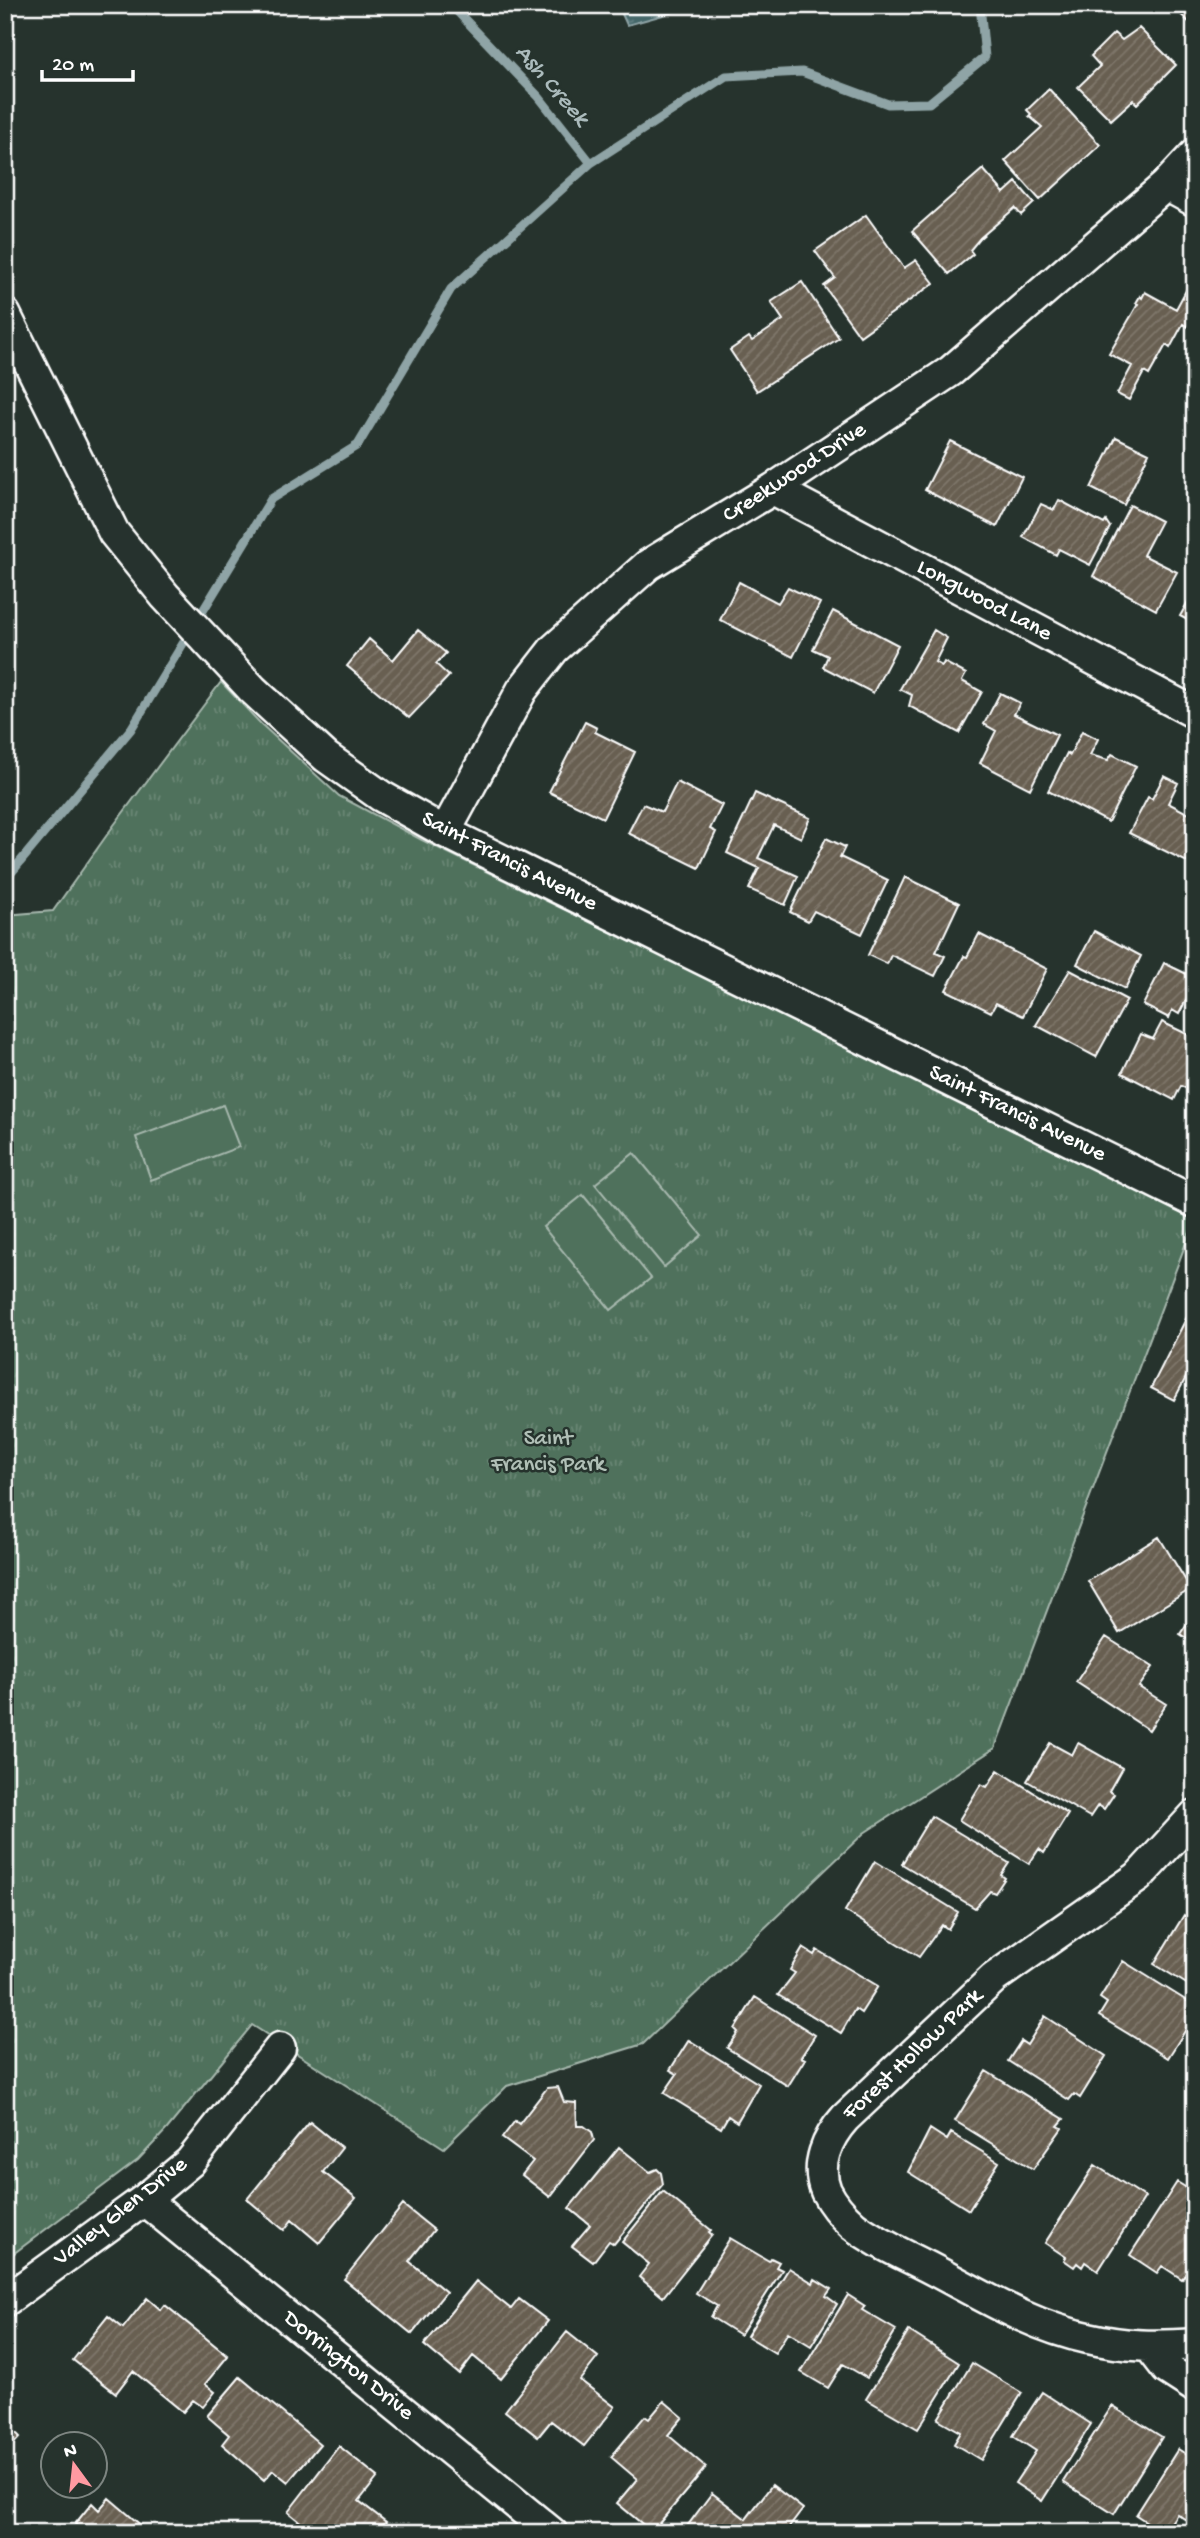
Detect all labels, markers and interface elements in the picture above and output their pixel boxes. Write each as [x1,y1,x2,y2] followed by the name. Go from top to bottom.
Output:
[42,38,133,82] scale bar
[508,39,596,134] water label: Ash Creek
[52,54,94,79] text: 20 m
[718,416,873,529] street label: Creekwood Drive
[912,554,1057,648] street label: Longwood Lane
[417,806,602,919] street label: Saint Francis Avenue
[924,1059,1111,1169] street label: Saint Francis Avenue
[490,1426,608,1479] park label: Saint Francis Park
[837,1981,991,2127] street label: Forest Hollow Park
[48,2151,194,2273] street label: Valley Glen Drive
[276,2304,420,2428] street label: Dorrington Drive
[38,2430,108,2500] north arrow
[62,2439,79,2465] text: N

